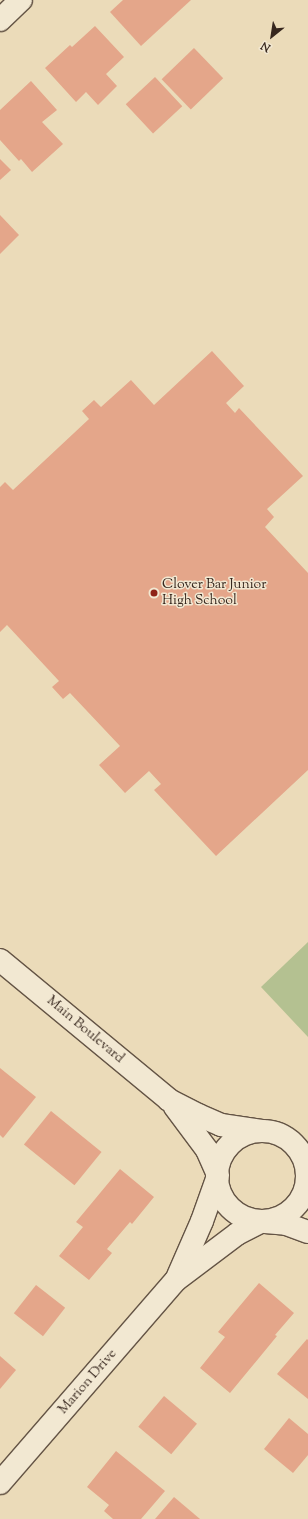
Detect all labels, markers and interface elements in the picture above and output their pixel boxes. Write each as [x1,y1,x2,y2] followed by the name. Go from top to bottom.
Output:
[252,16,292,56] north arrow
[258,37,274,56] text: N
[162,577,267,610] place label: Clover Bar Junior High School
[149,588,159,598] marker: Clover Bar Junior High School
[43,993,127,1067] street label: Main Boulevard
[55,1346,121,1418] street label: Marion Drive

